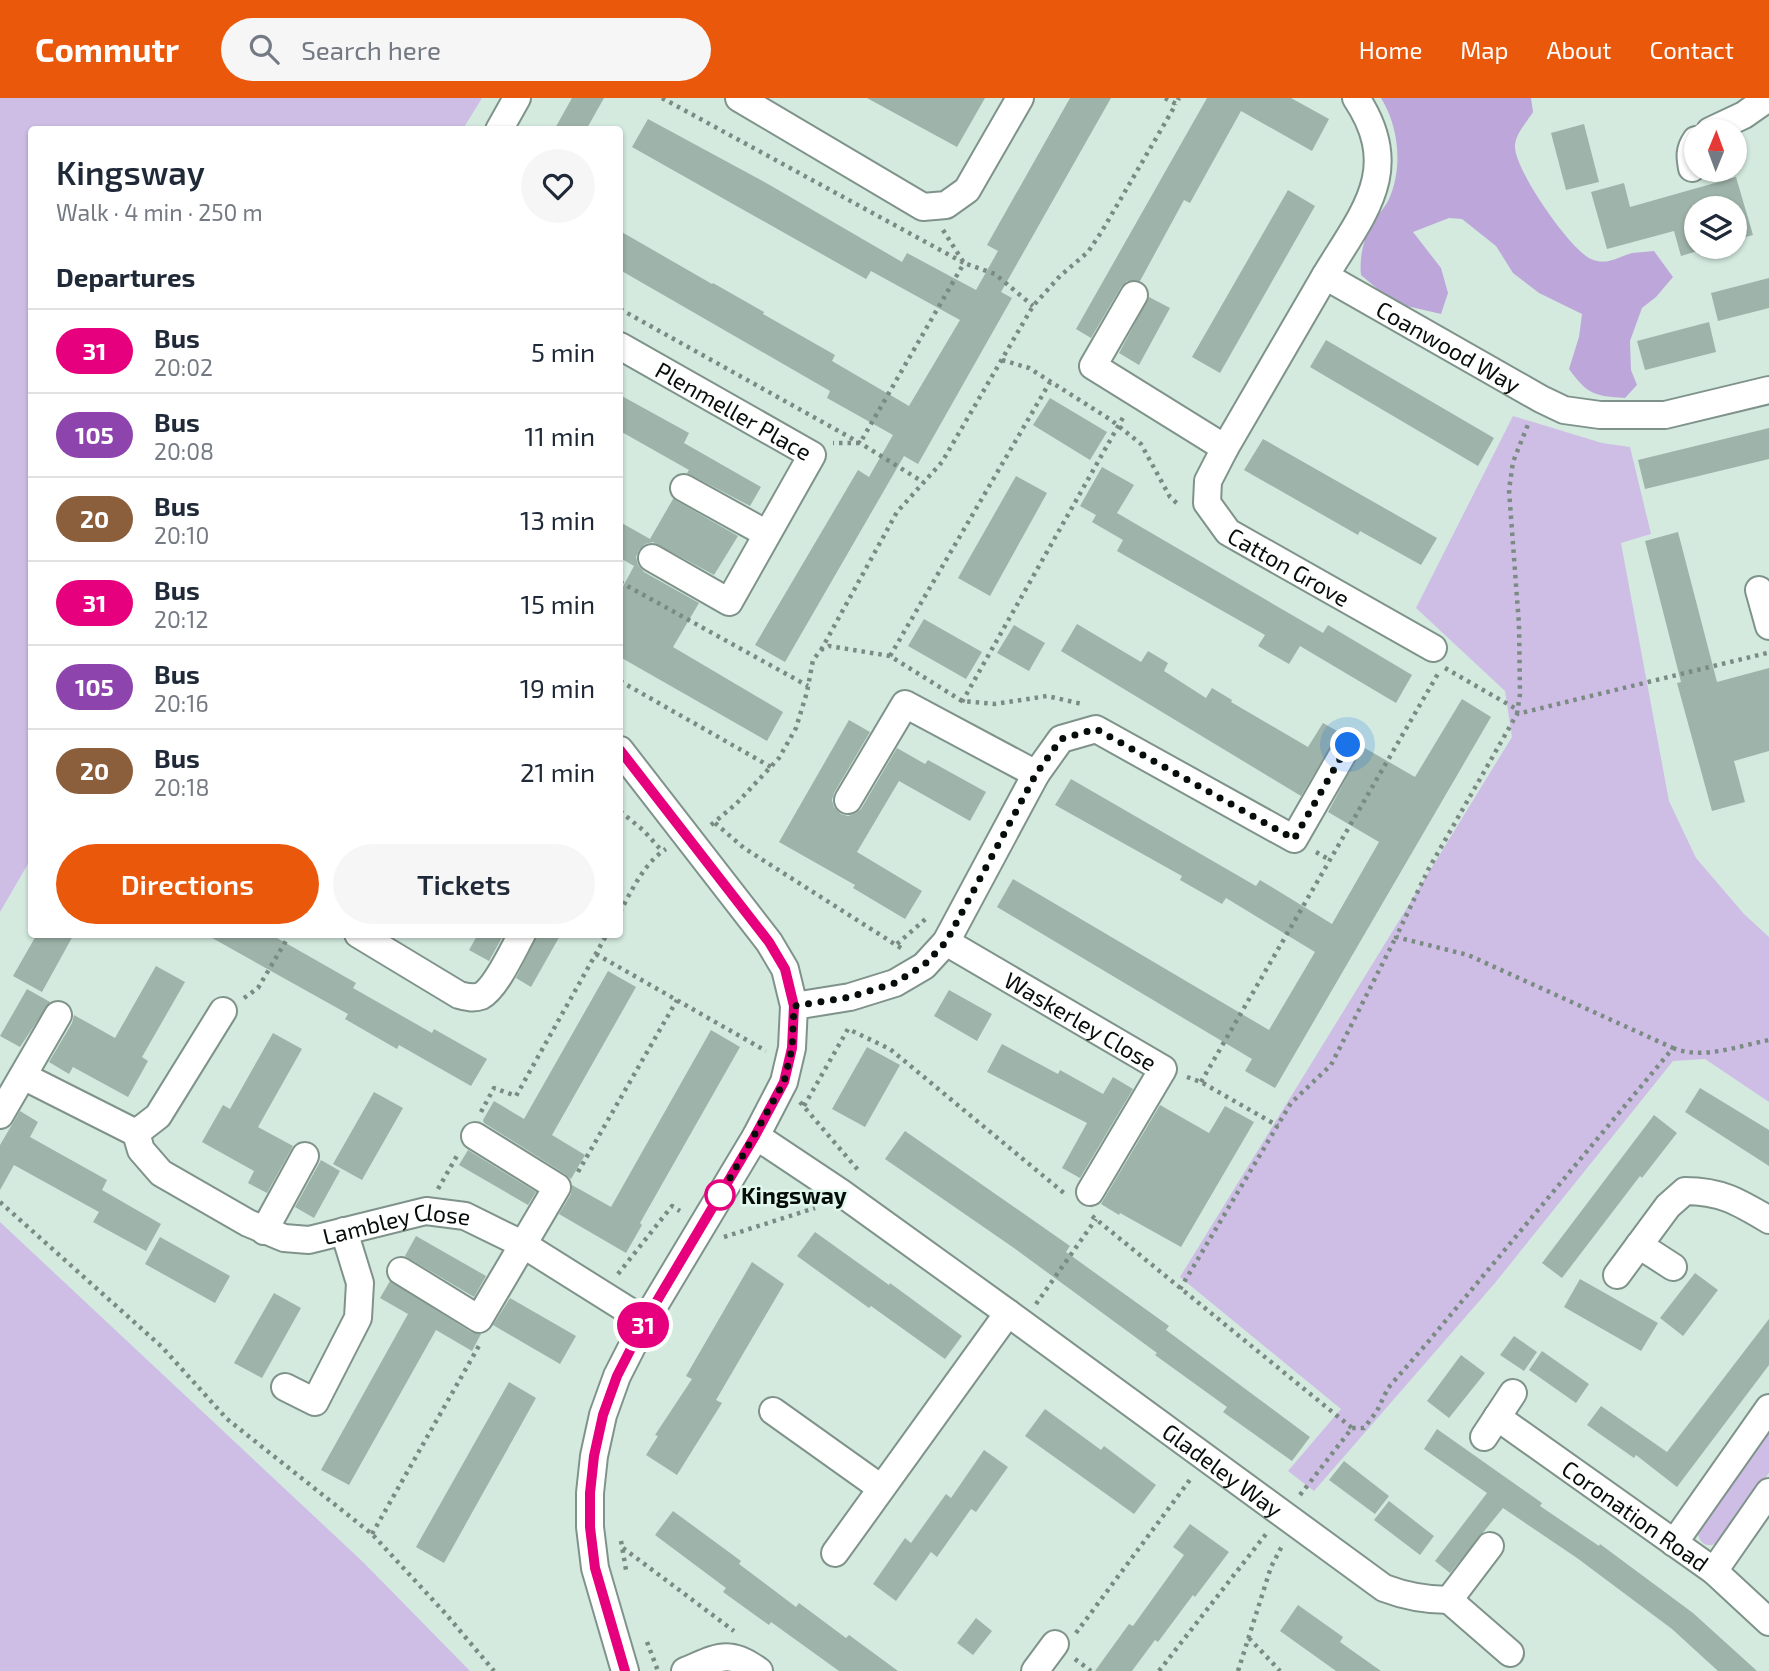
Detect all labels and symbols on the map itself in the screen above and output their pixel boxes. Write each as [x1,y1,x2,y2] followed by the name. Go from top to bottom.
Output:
[1684,119,1746,182] north arrow
[1371,294,1526,399] street label: Coanwood Way
[651,355,817,466] street label: Plenmeller Place
[1223,521,1355,612] street label: Catton Grove
[1330,727,1365,762] your location
[999,965,1162,1076] street label: Waskerley Close
[705,1180,735,1210] marker: Kingsway
[741,1181,847,1209] place label: Kingsway
[320,1197,472,1250] street label: Lambley Close
[612,1302,674,1348] line badge: 31
[1157,1417,1288,1523] street label: Gladeley Way
[1557,1454,1714,1577] street label: Coronation Road

